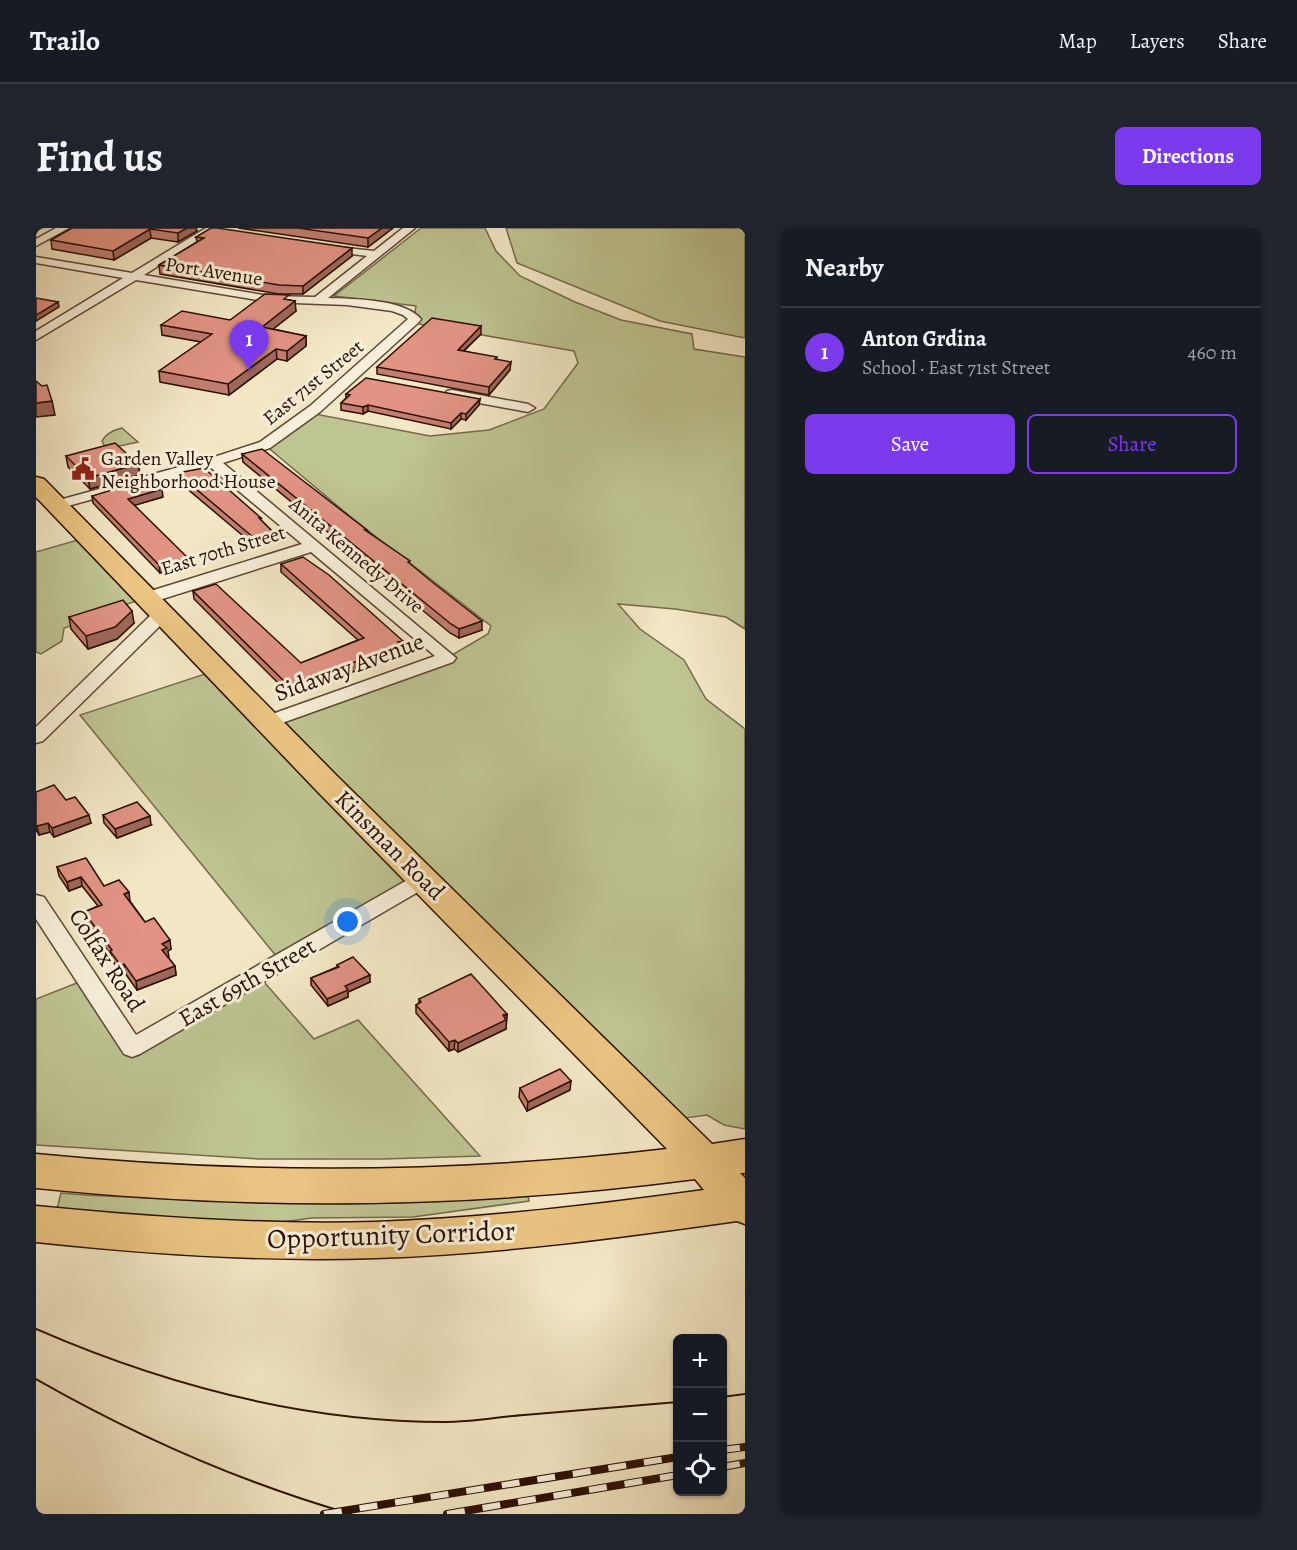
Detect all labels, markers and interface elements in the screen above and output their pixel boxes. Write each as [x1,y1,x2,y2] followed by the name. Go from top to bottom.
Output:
[30,22,100,60] text: Trailo
[1058,27,1097,55] text: Map
[1130,27,1185,55] text: Layers
[1218,27,1267,55] text: Share
[1115,127,1261,185] button: Directions
[36,128,163,185] text: Find us
[805,250,884,285] text: Nearby
[163,251,264,292] street label: Port Avenue
[230,320,268,370] pin: 1
[862,324,987,354] text: Anton Grdina
[257,333,370,431] street label: East 71st Street
[821,339,828,366] text: 1
[1187,339,1237,366] text: 460 m
[862,354,1050,381] text: School · East 71st Street
[805,414,1015,474] button: Save
[1027,414,1237,474] button: Share
[101,445,276,495] place label: Garden Valley Neighborhood House
[70,456,96,482] public building icon: Garden Valley Neighborhood House
[283,490,430,620] street label: Anita Kennedy Drive
[158,519,289,582] street label: East 70th Street
[270,625,428,709] street label: Sidaway Avenue
[328,783,452,907] street label: Kinsman Road
[62,902,152,1018] street label: Colfax Road
[333,907,362,936] your location
[172,930,322,1034] street label: East 69th Street
[266,1212,516,1258] street label: Opportunity Corridor
[673,1334,727,1496] map controls
[673,1334,727,1388] button: +
[673,1388,727,1442] button: −
[673,1442,727,1496] button: locate

